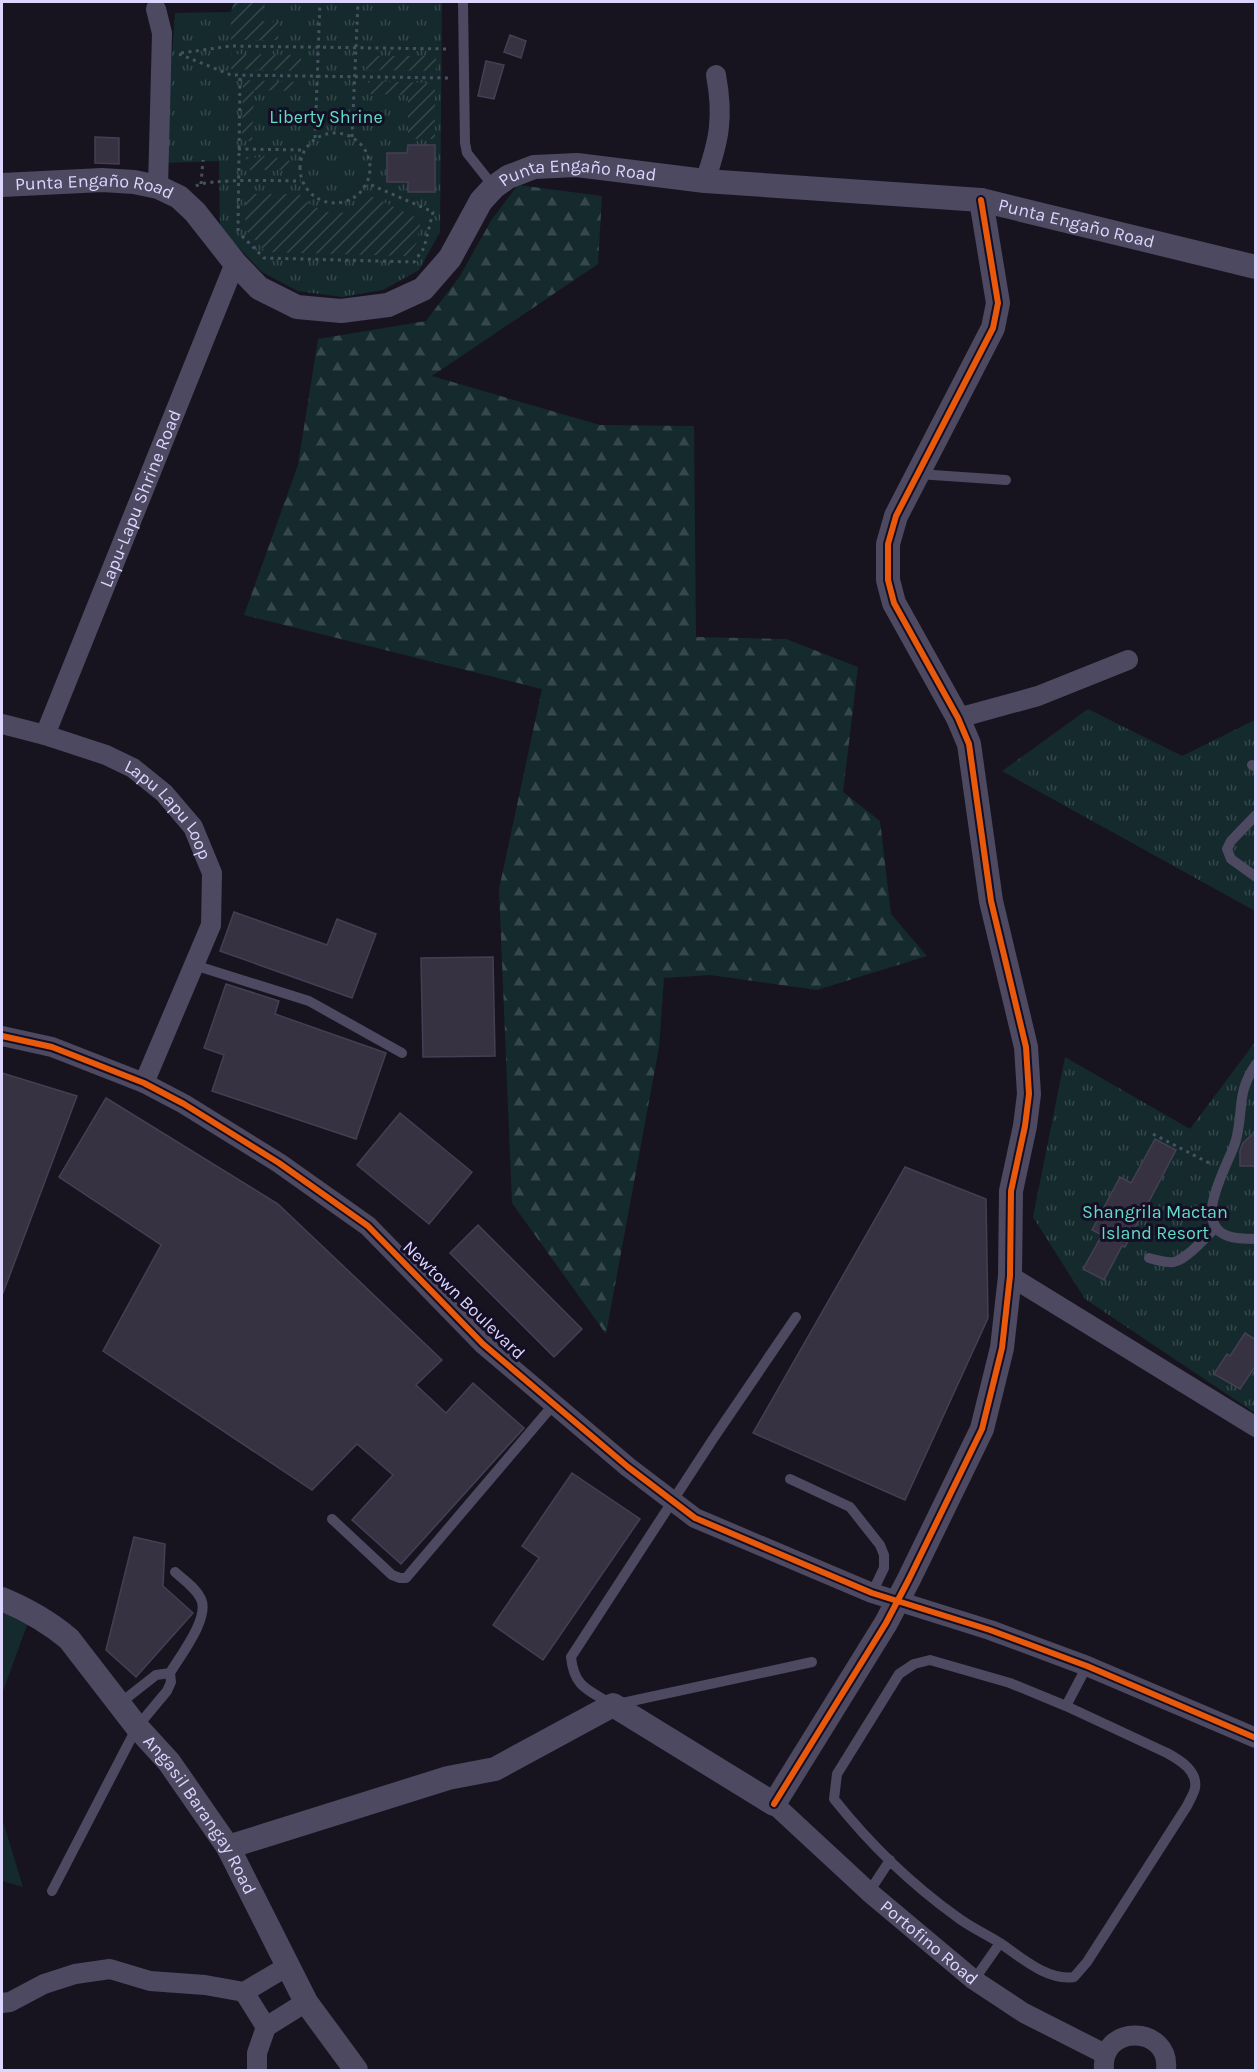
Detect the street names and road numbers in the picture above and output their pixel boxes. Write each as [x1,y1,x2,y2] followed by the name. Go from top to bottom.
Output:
[494,154,658,191] street label: Punta Engaño Road
[14,169,178,204] street label: Punta Engaño Road
[996,194,1157,253] street label: Punta Engaño Road
[95,406,186,591] street label: Lapu-Lapu Shrine Road
[121,755,216,863] street label: Lapu Lapu Loop
[398,1236,530,1364] street label: Newtown Boulevard
[139,1730,261,1898] street label: Angasil Barangay Road
[876,1895,983,1990] street label: Portofino Road

